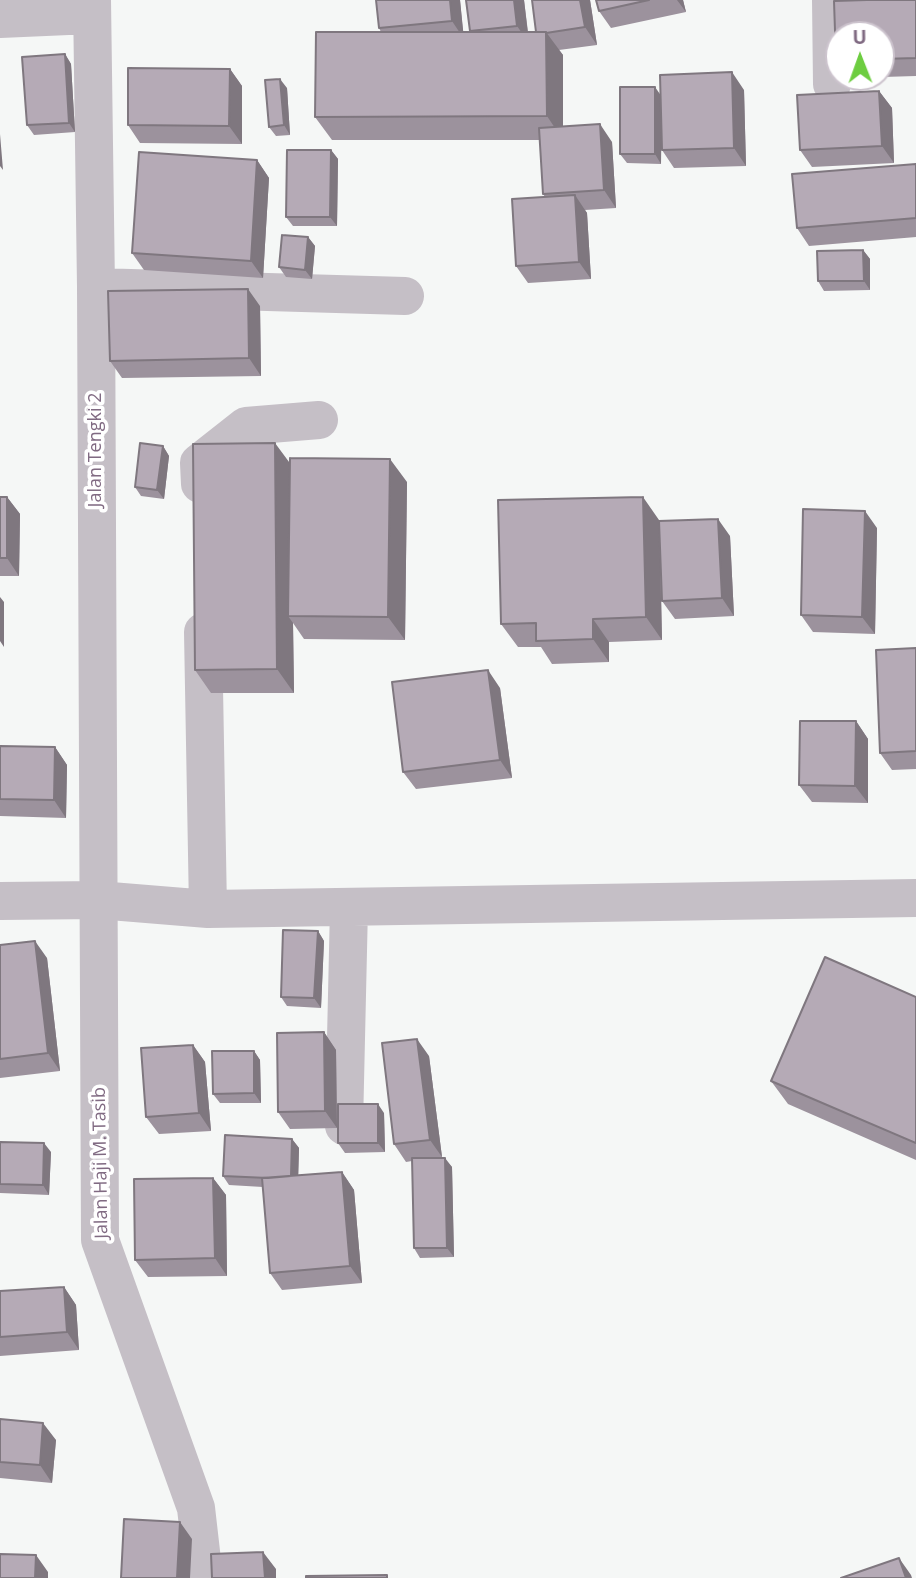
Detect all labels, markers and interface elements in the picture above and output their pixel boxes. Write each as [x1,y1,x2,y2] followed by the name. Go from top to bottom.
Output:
[825,21,895,91] north arrow
[852,24,867,50] text: U
[85,393,107,507] street label: Jalan Tengki 2
[89,1087,113,1239] street label: Jalan Haji M. Tasib

